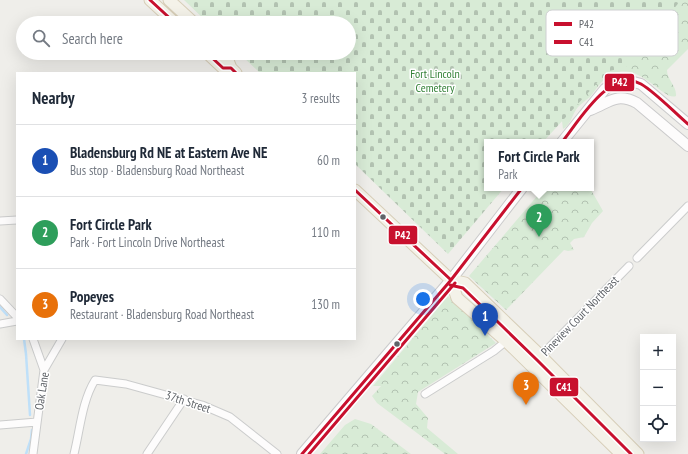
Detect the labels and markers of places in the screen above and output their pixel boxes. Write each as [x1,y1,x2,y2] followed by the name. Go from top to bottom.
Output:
[526,204,552,237] pin: 2
[378,212,388,222] unlabelled marker
[472,303,498,336] pin: 1
[392,339,402,349] unlabelled marker
[513,372,539,405] pin: 3

